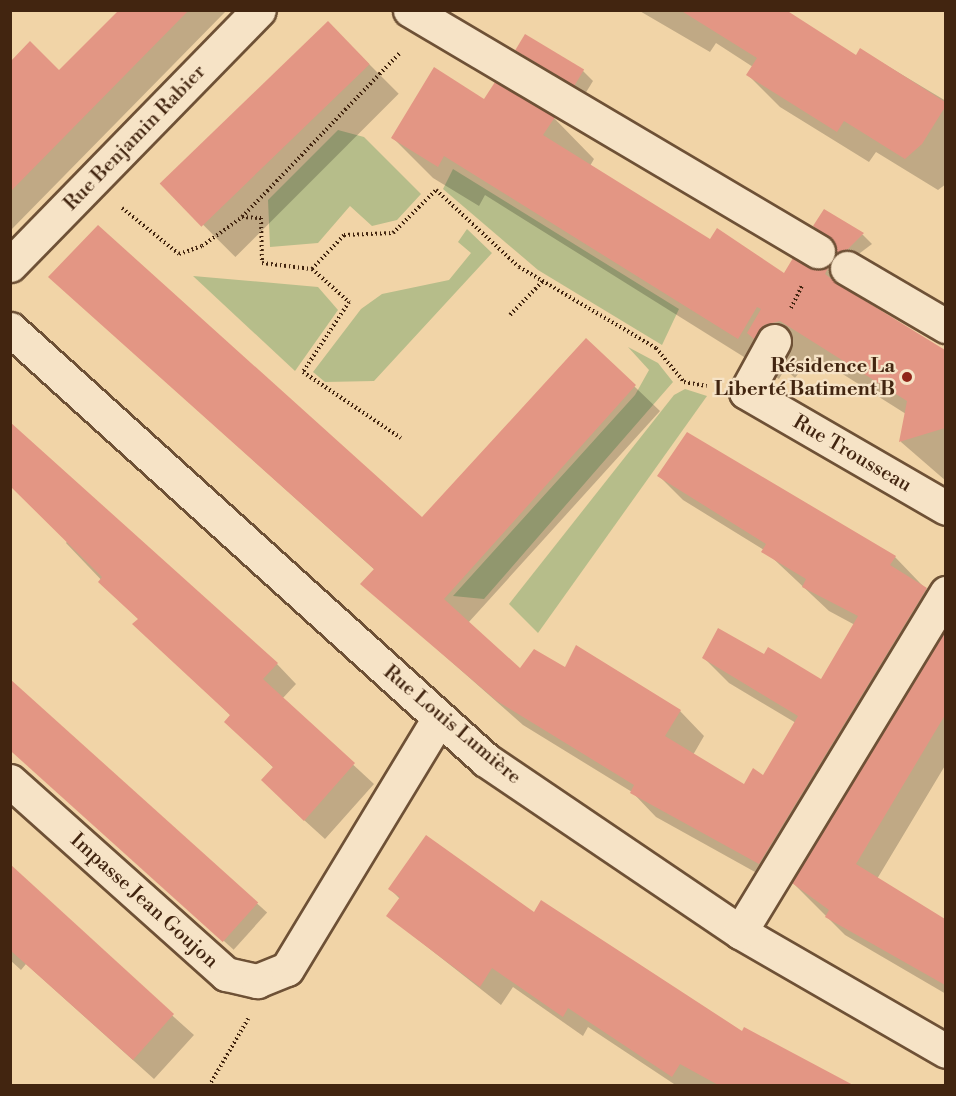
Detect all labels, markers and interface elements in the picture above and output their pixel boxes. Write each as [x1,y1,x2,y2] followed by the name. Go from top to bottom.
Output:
[59,60,211,216] street label: Rue Benjamin Rabier
[714,354,895,401] place label: Résidence La Liberté Batiment B
[900,370,914,384] marker: Résidence La Liberté Batiment B
[788,410,916,498] street label: Rue Trousseau
[378,660,526,790] street label: Rue Louis Lumière
[65,828,223,974] street label: Impasse Jean Goujon

